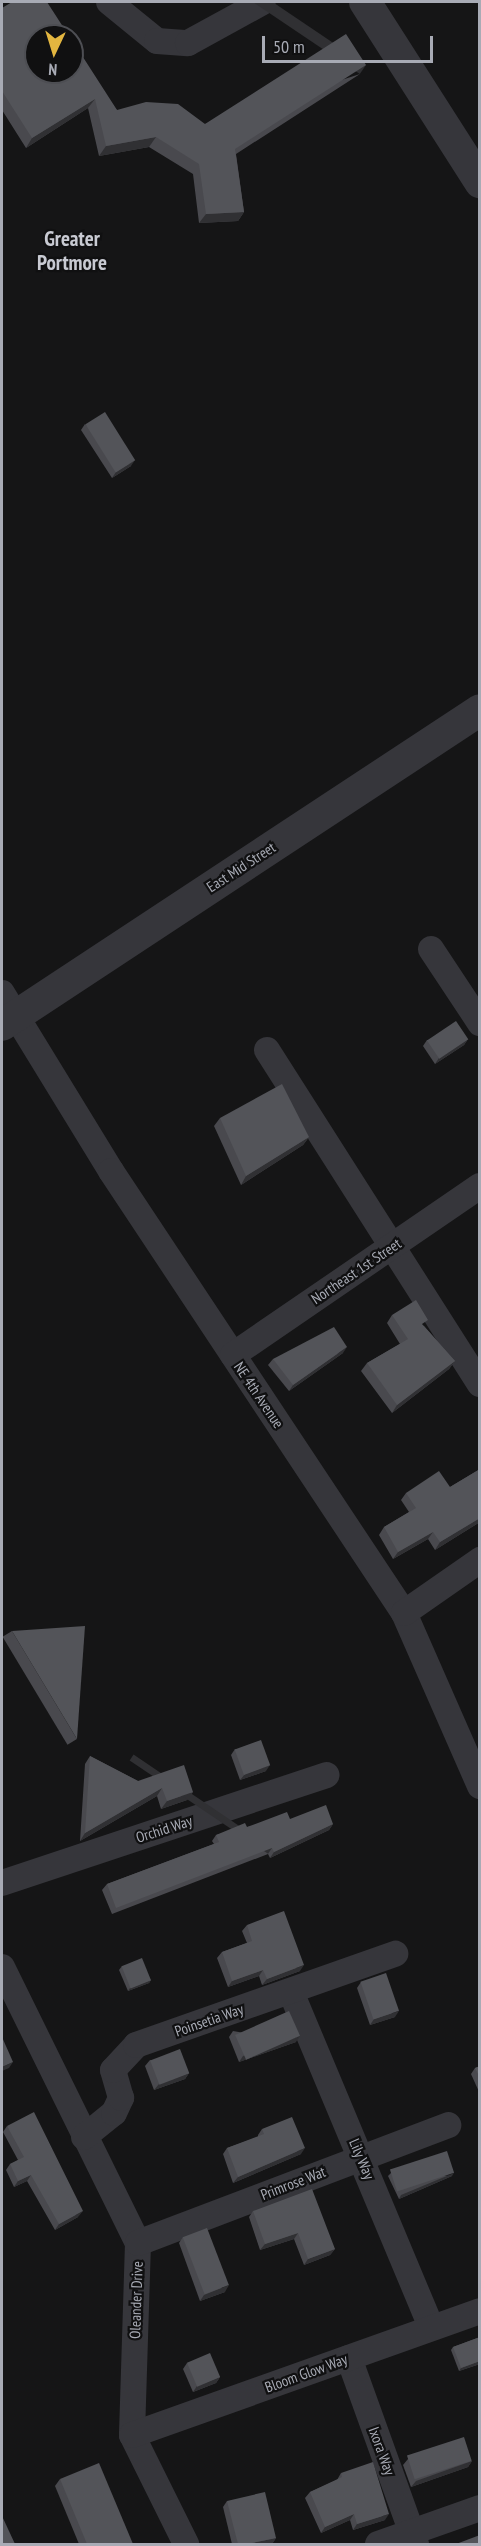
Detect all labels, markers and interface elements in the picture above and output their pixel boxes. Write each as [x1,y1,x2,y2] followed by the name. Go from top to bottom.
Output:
[24,24,84,84] north arrow
[265,24,436,62] scale bar
[273,35,305,58] text: 50 m
[48,60,58,80] text: N
[37,226,107,276] district label: Greater Portmore
[203,838,279,896] street label: East Mid Street
[308,1234,404,1308] street label: Northeast 1st Street
[230,1358,288,1432] street label: NE 4th Avenue
[133,1811,195,1847] street label: Orchid Way
[172,2000,246,2040] street label: Poinsetia Way
[345,2136,379,2182] street label: Lily Way
[258,2162,328,2204] street label: Primrose Wat
[126,2261,146,2339] street label: Oleander Drive
[262,2350,350,2396] street label: Bloom Glow Way
[365,2424,399,2478] street label: Ixora Way

